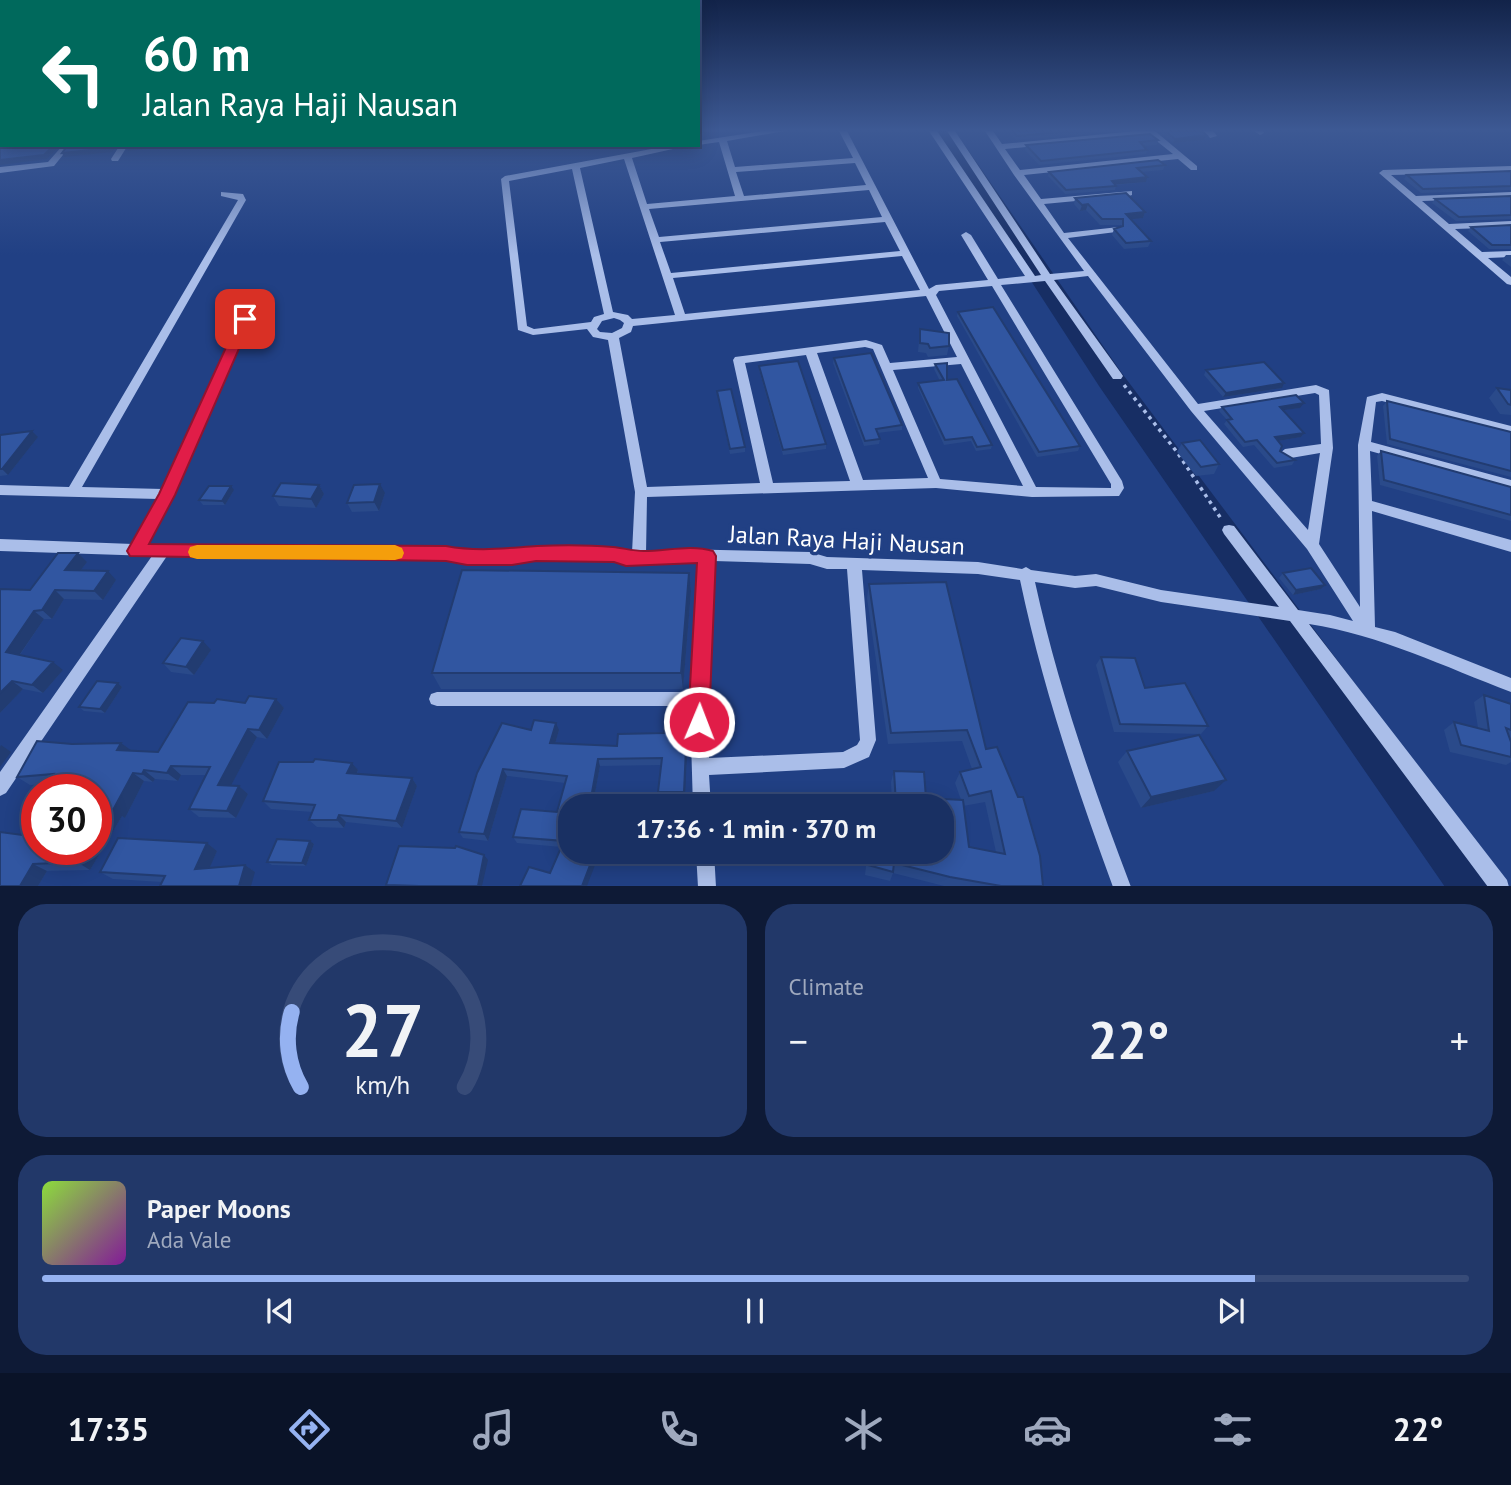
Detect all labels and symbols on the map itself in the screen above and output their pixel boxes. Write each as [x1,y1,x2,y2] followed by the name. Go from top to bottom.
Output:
[215,289,275,349] pin
[727,518,966,562] street label: Jalan Raya Haji Nausan
[662,685,736,759] position arrow
[21,774,112,865] speed limit sign: 30

